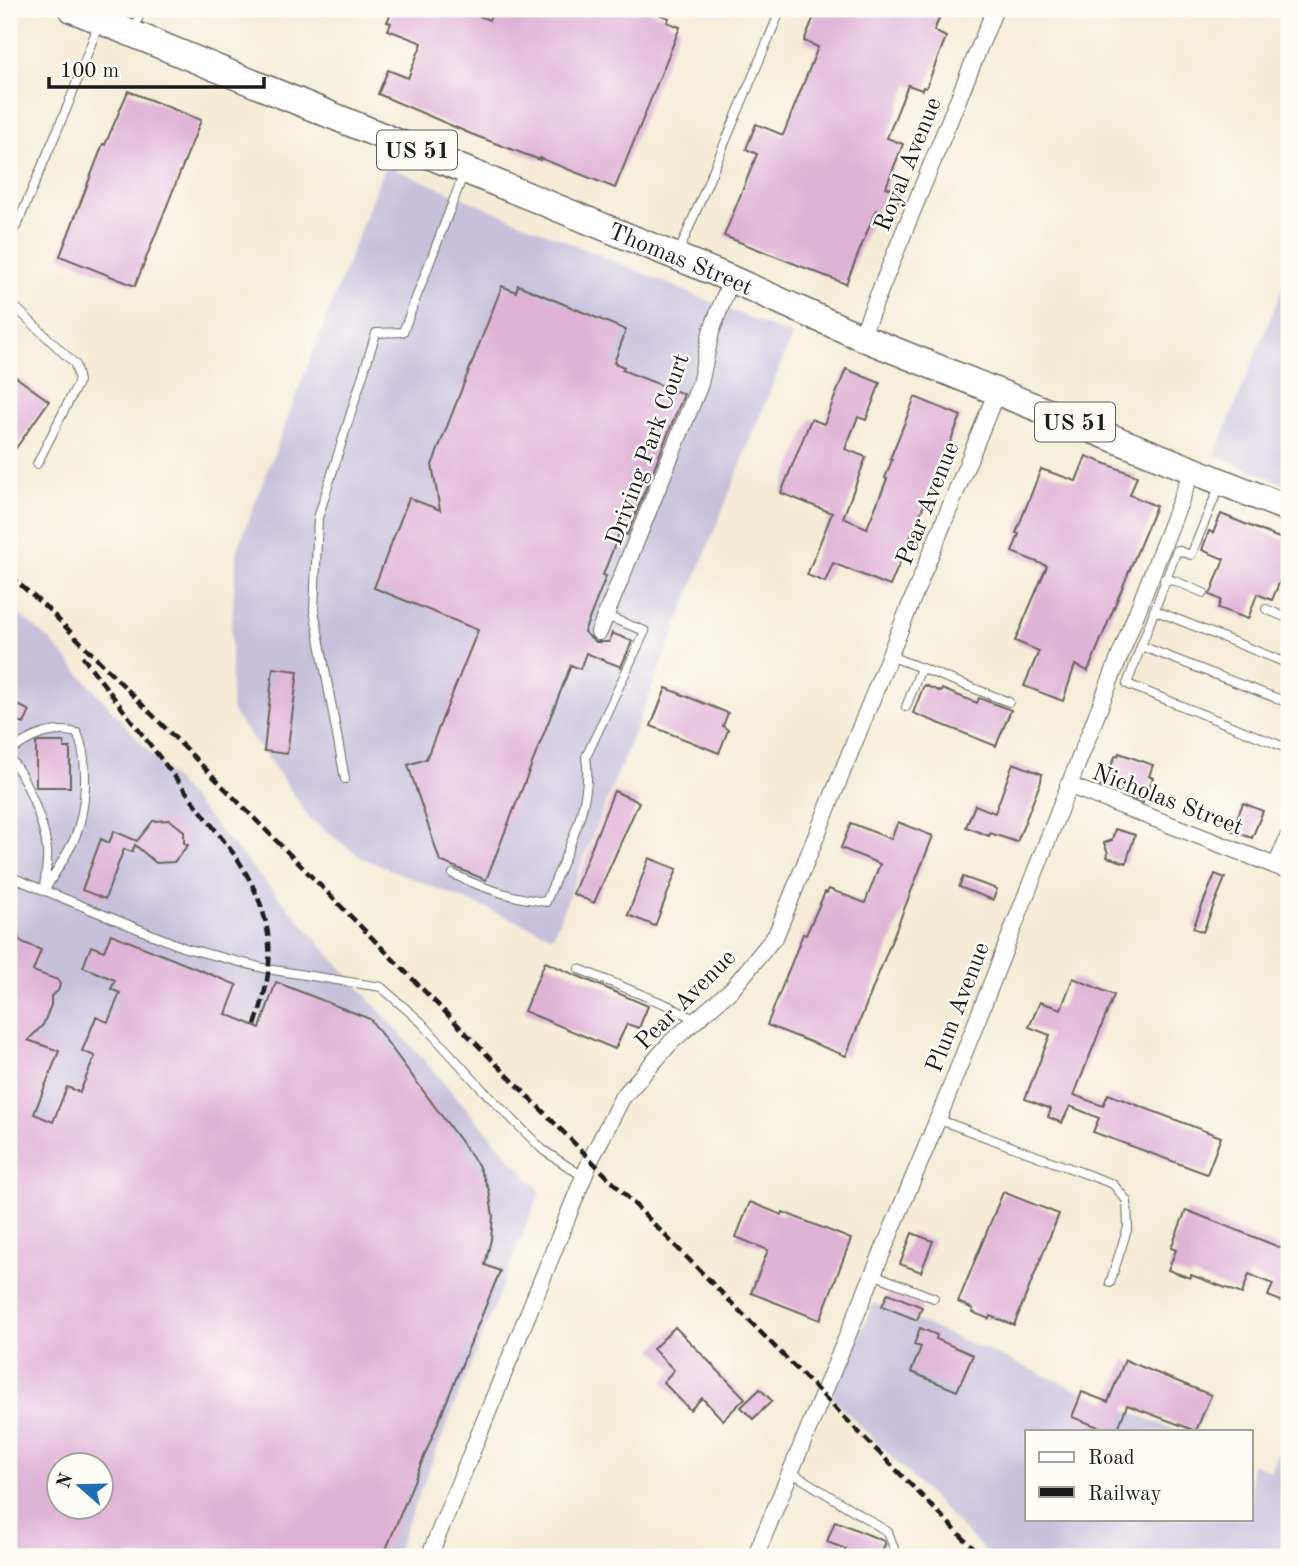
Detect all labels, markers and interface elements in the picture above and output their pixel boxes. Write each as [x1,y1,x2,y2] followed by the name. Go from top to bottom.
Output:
[49,46,264,90] scale bar
[60,61,119,82] text: 100 m
[871,94,947,235] street label: Royal Avenue
[377,130,457,169] road number: US 51
[604,220,756,301] street label: Thomas Street
[603,351,695,549] street label: Driving Park Court
[1035,402,1115,442] road number: US 51
[893,439,964,569] street label: Pear Avenue
[1089,761,1246,841] street label: Nicholas Street
[923,939,995,1076] street label: Plum Avenue
[632,946,741,1055] street label: Pear Avenue
[1025,1430,1252,1520] legend
[1088,1448,1135,1469] text: Road
[46,1450,116,1520] north arrow
[55,1471,78,1491] text: N
[1088,1484,1162,1505] text: Railway

